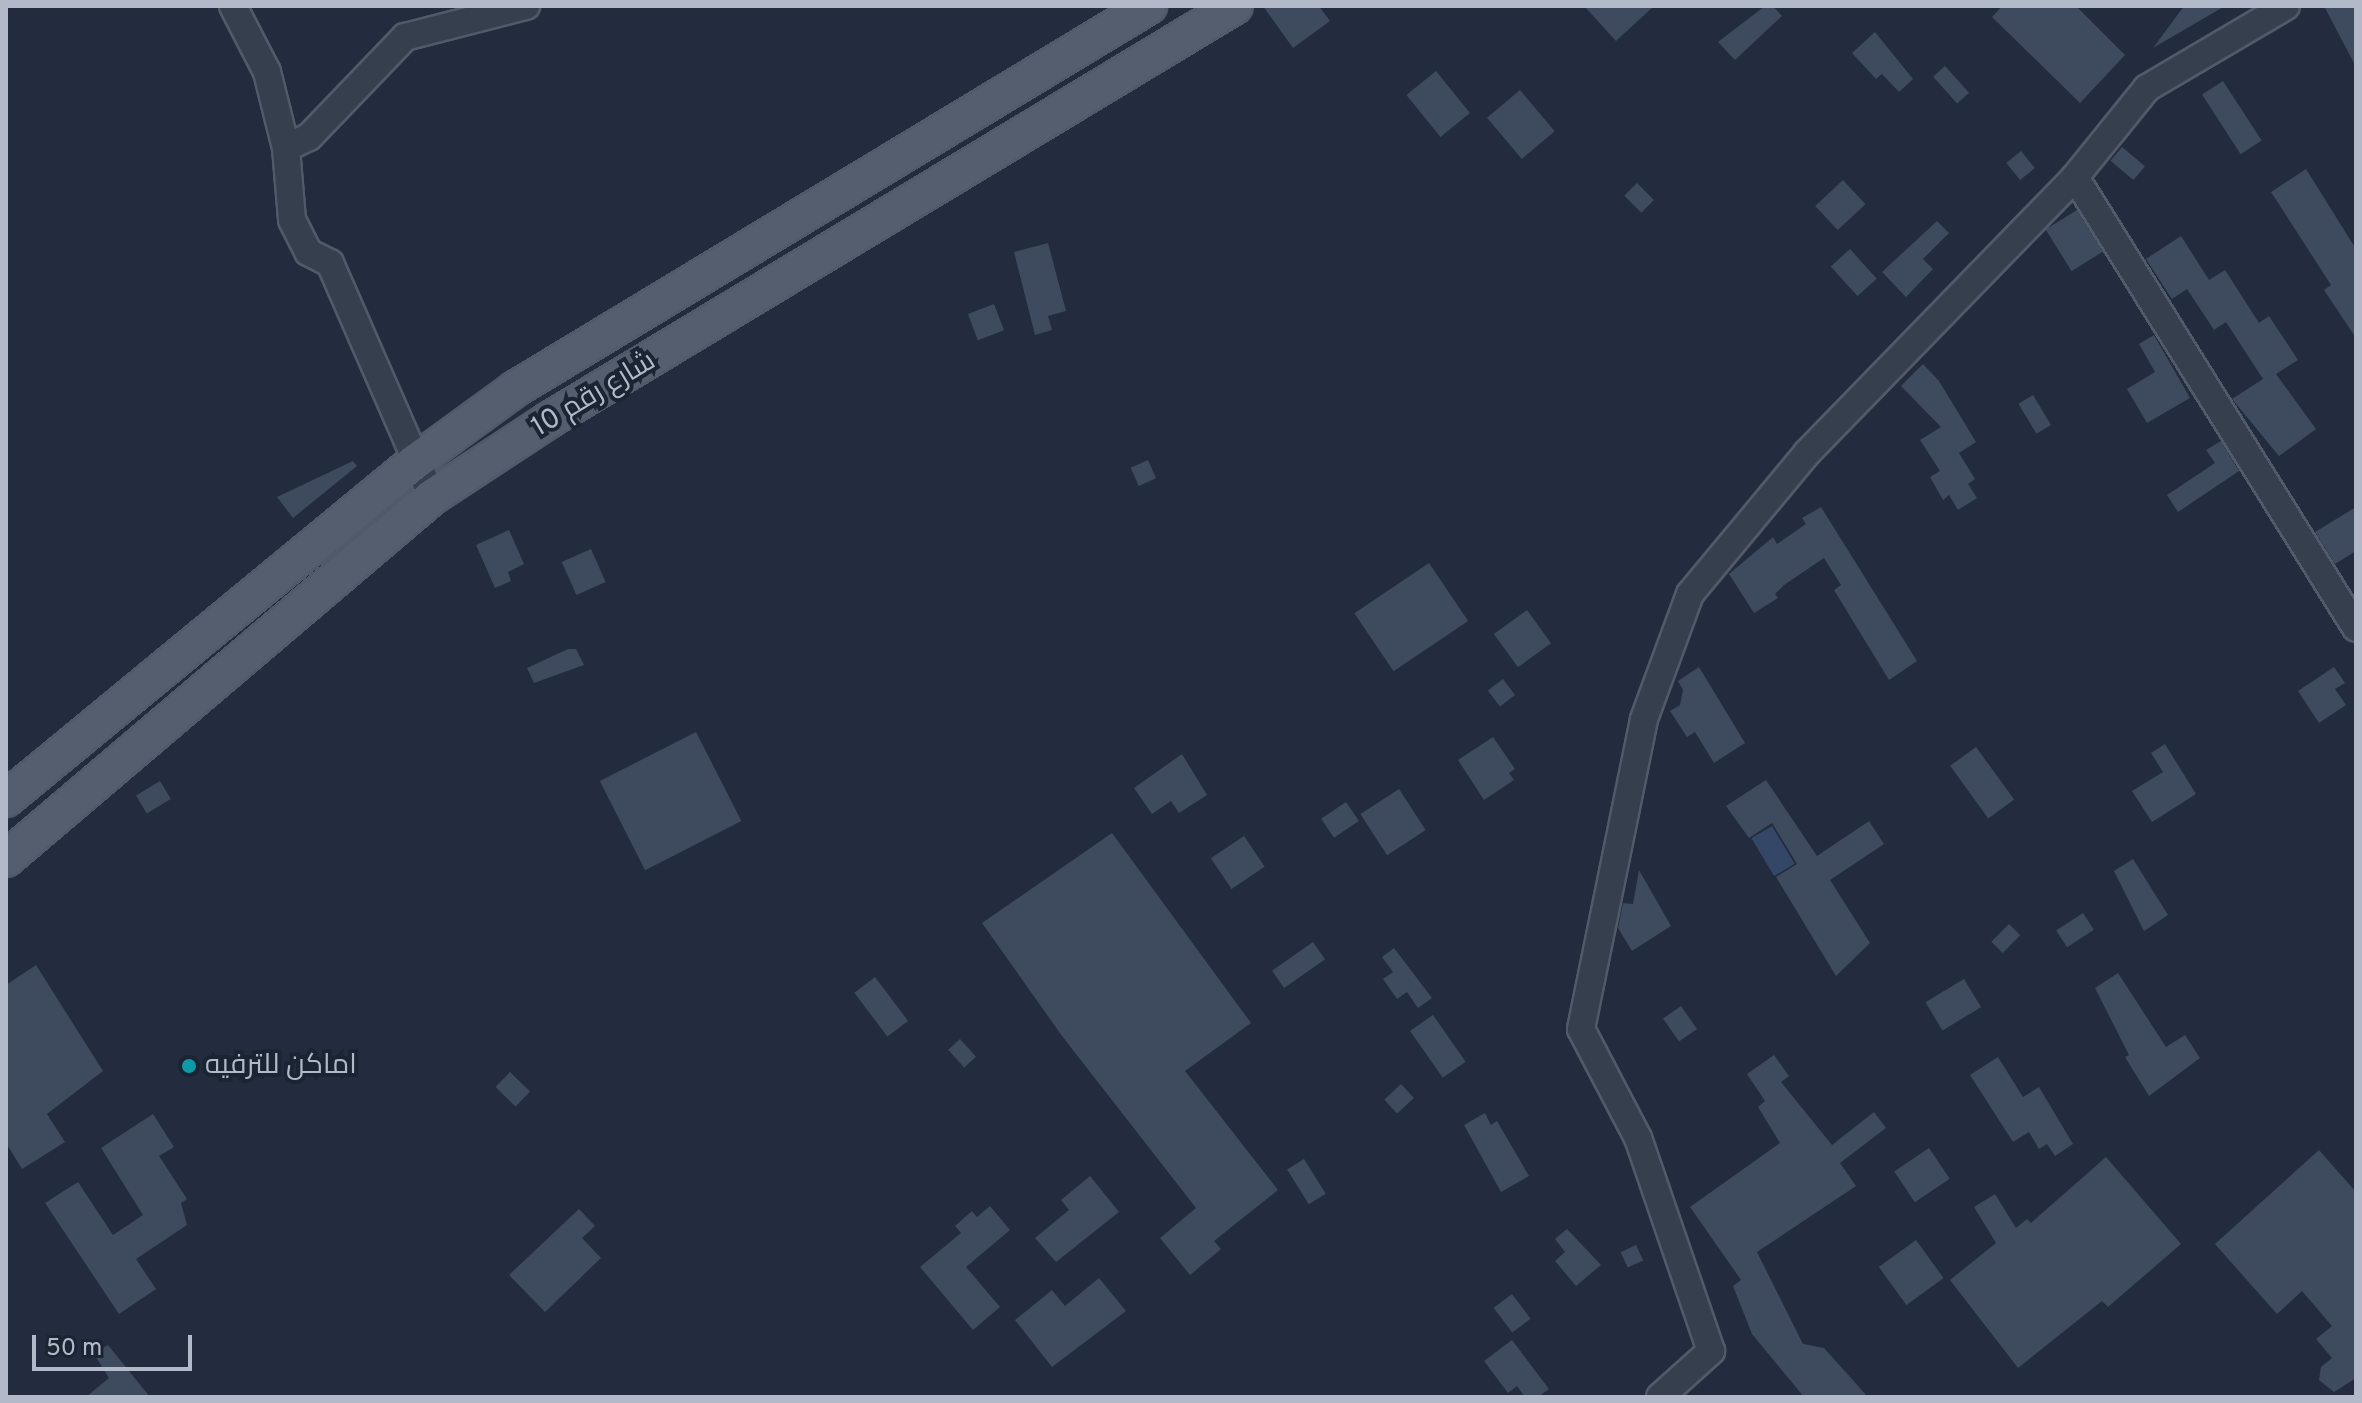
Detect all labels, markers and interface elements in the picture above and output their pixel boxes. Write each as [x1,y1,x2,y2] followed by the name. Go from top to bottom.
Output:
[526,345,662,445] street label: شارع رقم 10
[205,1049,357,1083] place label: اماكن للترفيه
[180,1057,198,1075] marker: اماكن للترفيه
[36,1319,196,1369] scale bar
[46,1334,102,1364] text: 50 m

